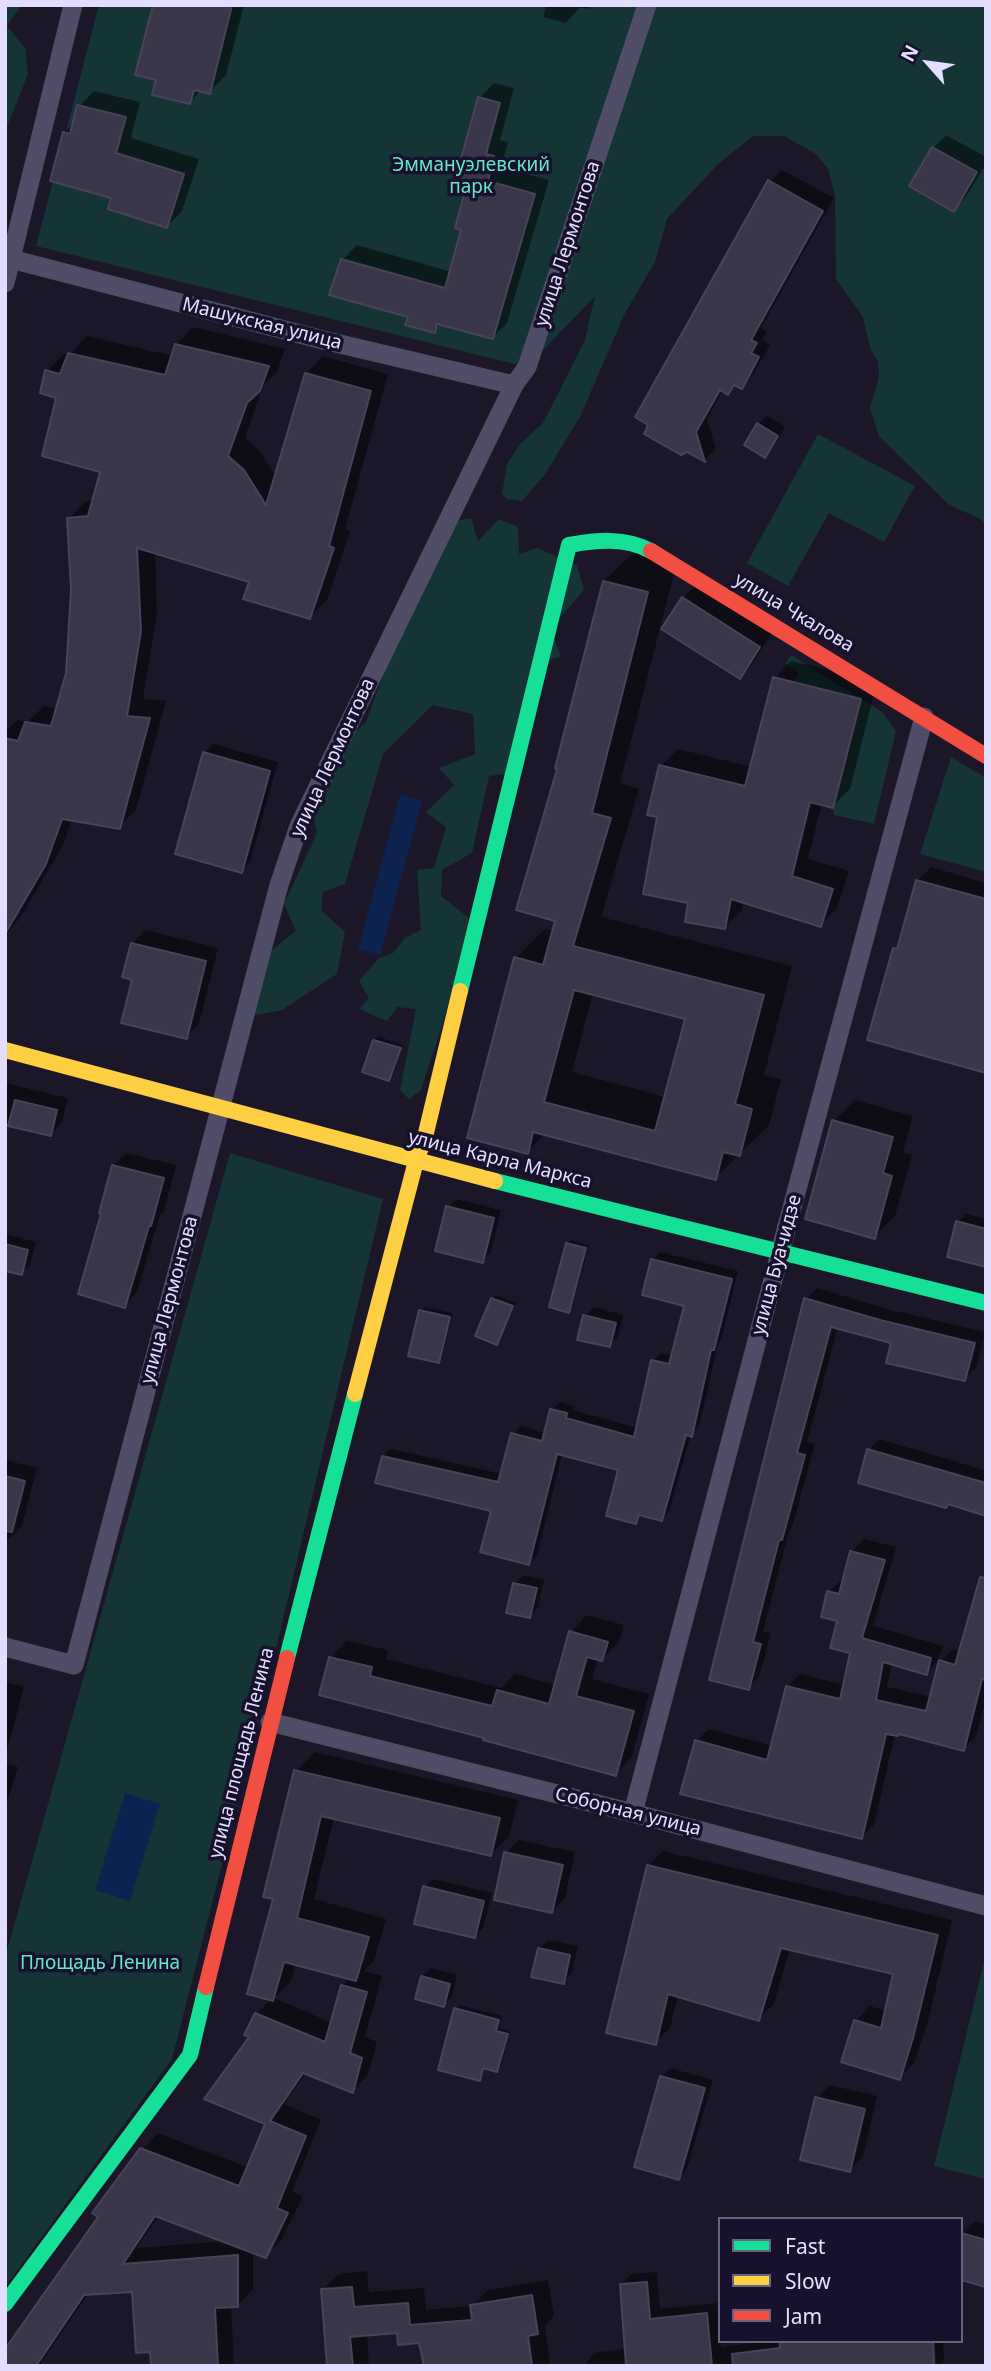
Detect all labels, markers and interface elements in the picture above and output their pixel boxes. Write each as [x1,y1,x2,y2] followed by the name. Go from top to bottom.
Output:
[893,28,963,98] north arrow
[894,40,925,66] text: N
[392,155,550,199] park label: Эммануэлевский парк
[530,158,606,330] street label: улица Лермонтова
[180,293,344,355] street label: Машукская улица
[730,568,858,658] street label: улица Чкалова
[286,675,380,841] street label: улица Лермонтова
[406,1126,594,1194] street label: улица Карла Маркса
[747,1192,807,1338] street label: улица Буачидзе
[137,1214,203,1386] street label: улица Лермонтова
[205,1645,279,1861] street label: улица площадь Ленина
[553,1783,703,1841] street label: Соборная улица
[20,1953,180,1975] park label: Площадь Ленина
[718,2217,963,2343] legend
[785,2232,825,2260] text: Fast
[785,2267,831,2295] text: Slow
[785,2302,822,2330] text: Jam

